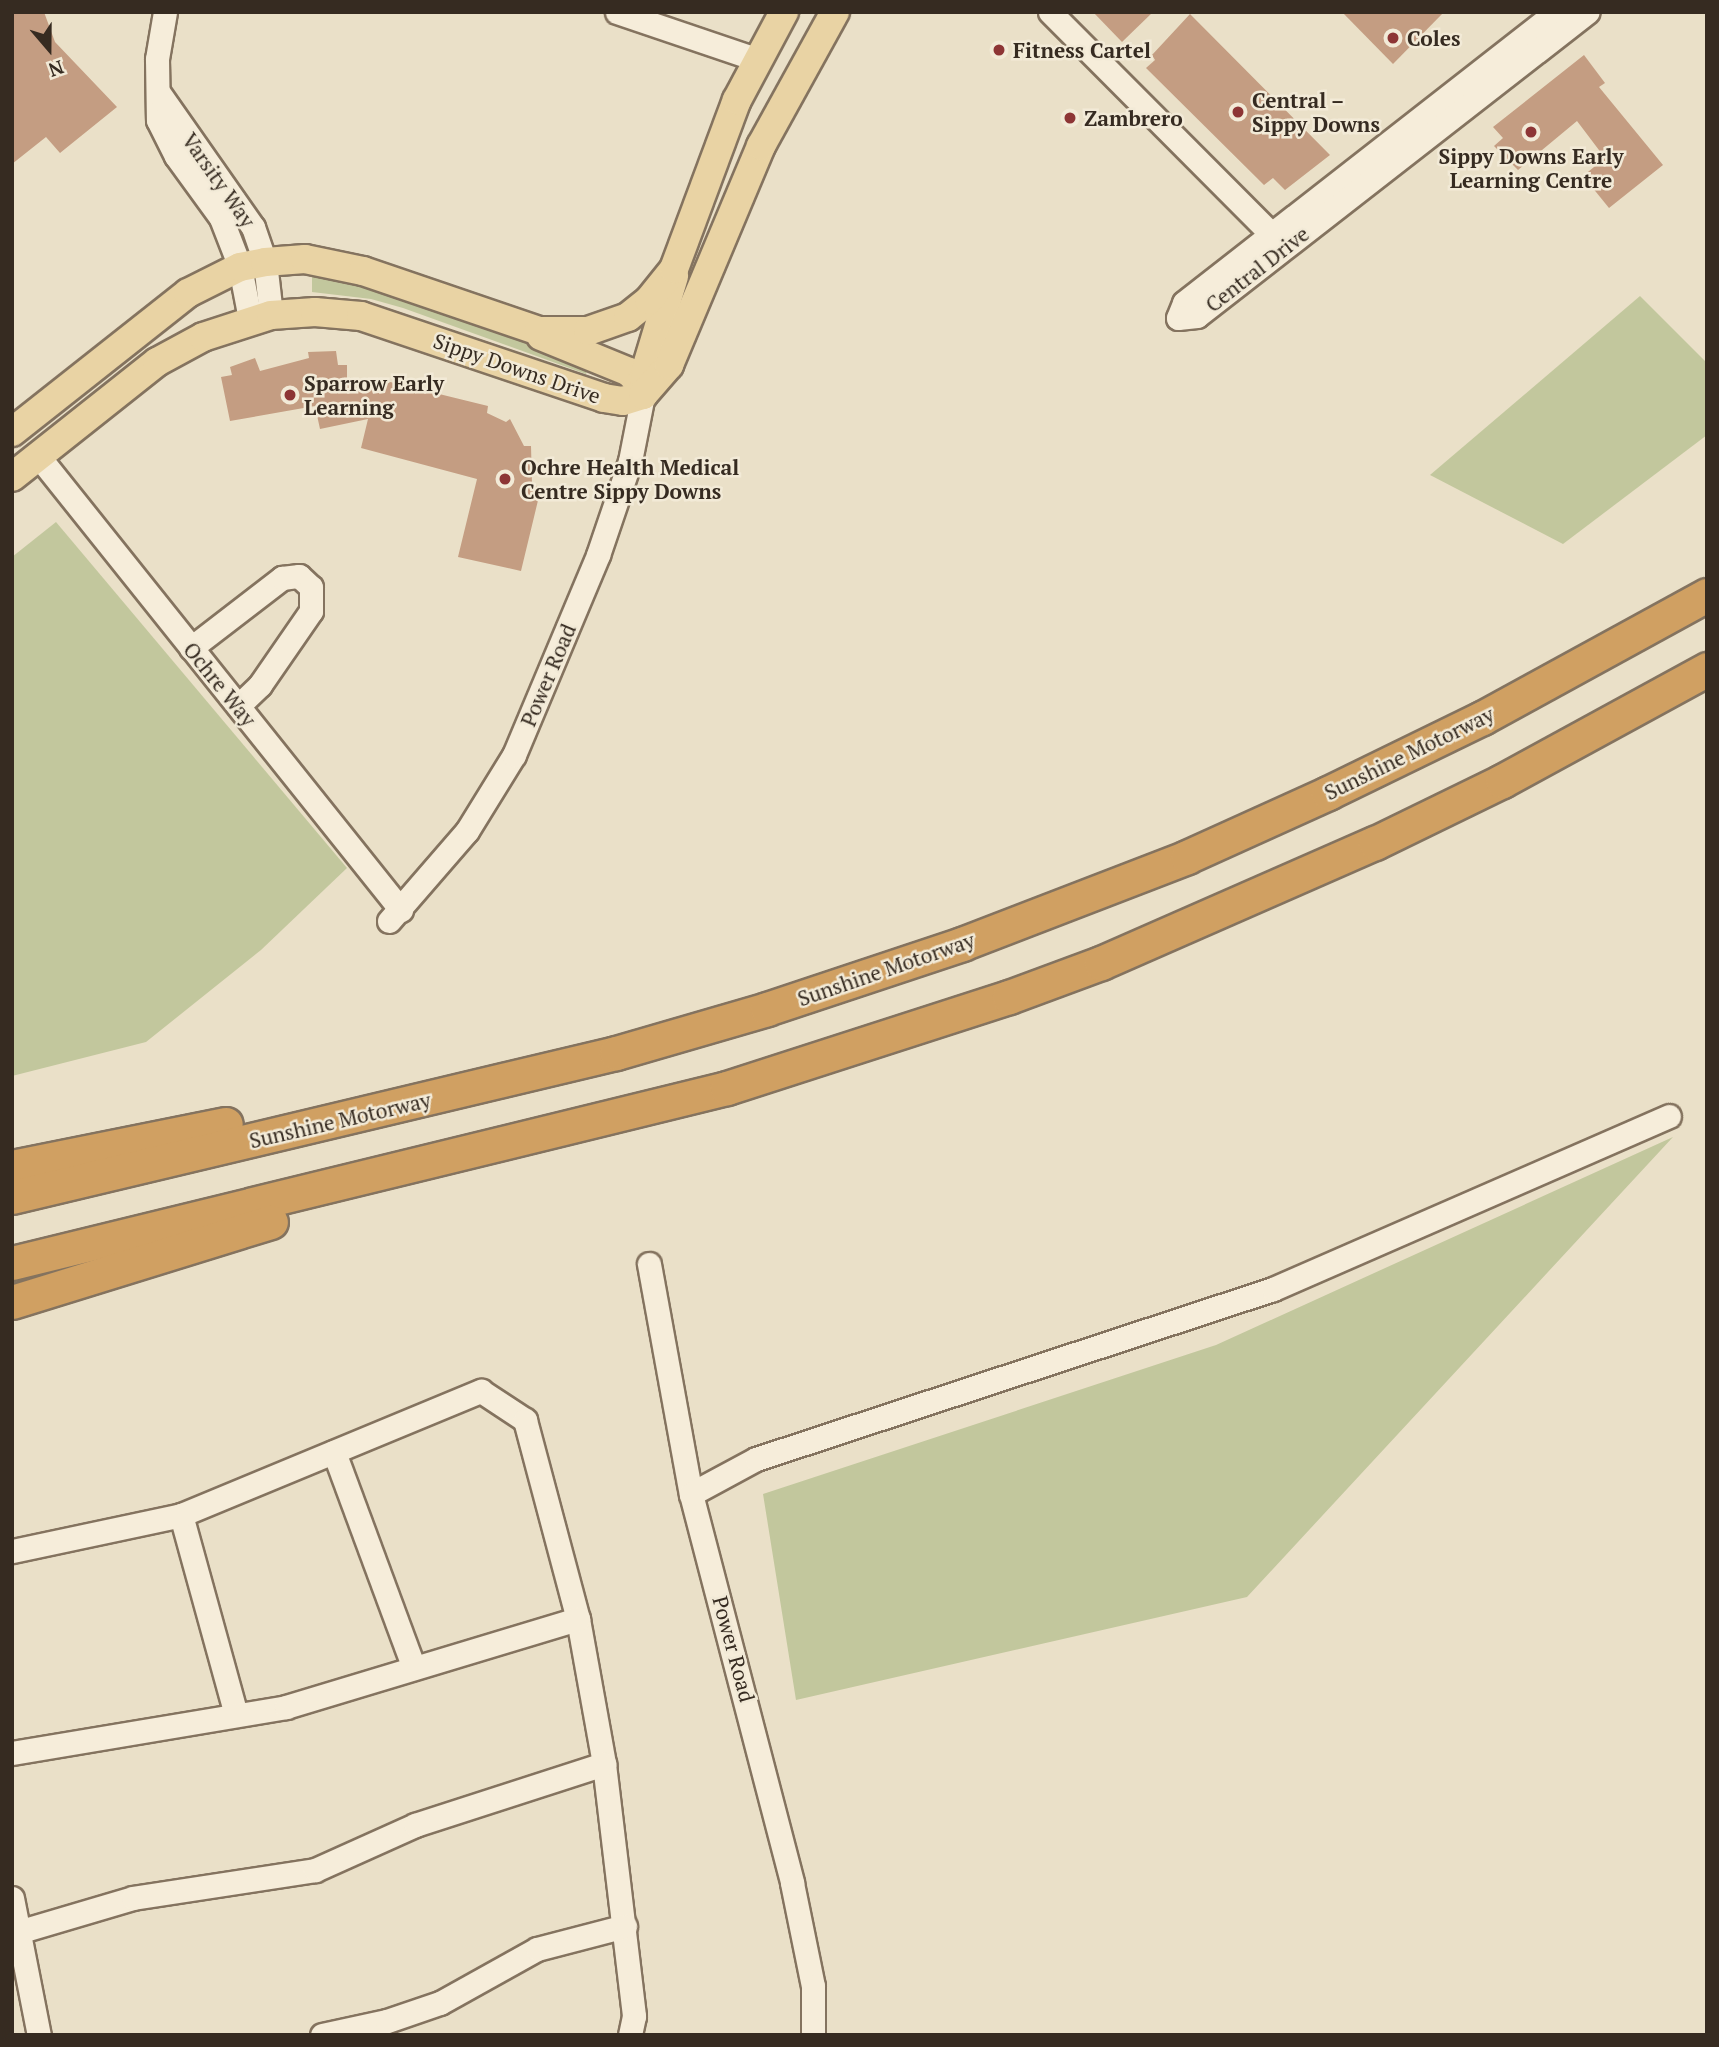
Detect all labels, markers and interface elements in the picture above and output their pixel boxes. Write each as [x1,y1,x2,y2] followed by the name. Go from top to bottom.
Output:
[14,14,84,84] north arrow
[1407,25,1460,51] place label: Coles
[1385,30,1401,46] marker: Coles
[1013,37,1151,63] place label: Fitness Cartel
[991,42,1007,58] marker: Fitness Cartel
[45,55,67,83] text: N
[1252,87,1380,137] place label: Central – Sippy Downs
[1230,104,1246,120] marker: Central – Sippy Downs
[1084,105,1183,131] place label: Zambrero
[1062,110,1078,126] marker: Zambrero
[1523,124,1539,140] marker: Sippy Downs Early Learning Centre
[177,128,261,232] street label: Varsity Way
[1438,143,1624,193] place label: Sippy Downs Early Learning Centre
[1200,221,1314,317] street label: Central Drive
[430,328,604,408] street label: Sippy Downs Drive
[304,370,444,420] place label: Sparrow Early Learning
[282,387,298,403] marker: Sparrow Early Learning
[521,454,739,504] place label: Ochre Health Medical Centre Sippy Downs
[495,469,515,489] marker: Ochre Health Medical Centre Sippy Downs
[515,620,581,730] street label: Power Road
[178,637,262,731] street label: Ochre Way
[1320,701,1498,805] street label: Sunshine Motorway
[794,927,978,1011] street label: Sunshine Motorway
[247,1087,433,1153] street label: Sunshine Motorway
[708,1593,760,1705] street label: Power Road

